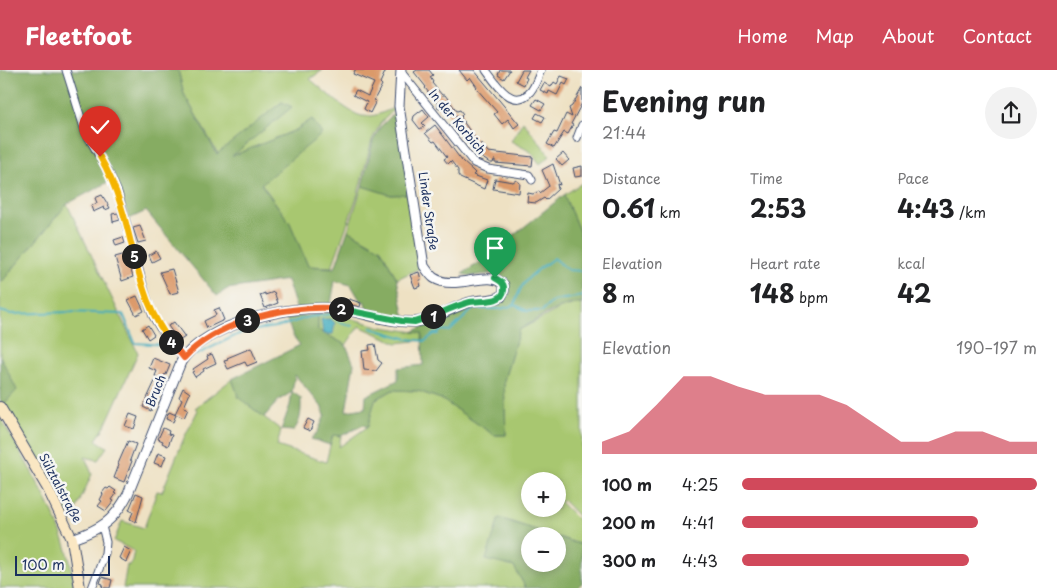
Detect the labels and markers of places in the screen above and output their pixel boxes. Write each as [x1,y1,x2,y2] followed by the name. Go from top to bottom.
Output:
[79,106,121,157] pin
[474,227,516,278] pin
[122,244,146,268] pin: 5
[328,296,354,322] pin: 2
[420,304,446,328] pin: 1
[234,308,260,332] pin: 3
[158,330,184,354] pin: 4

